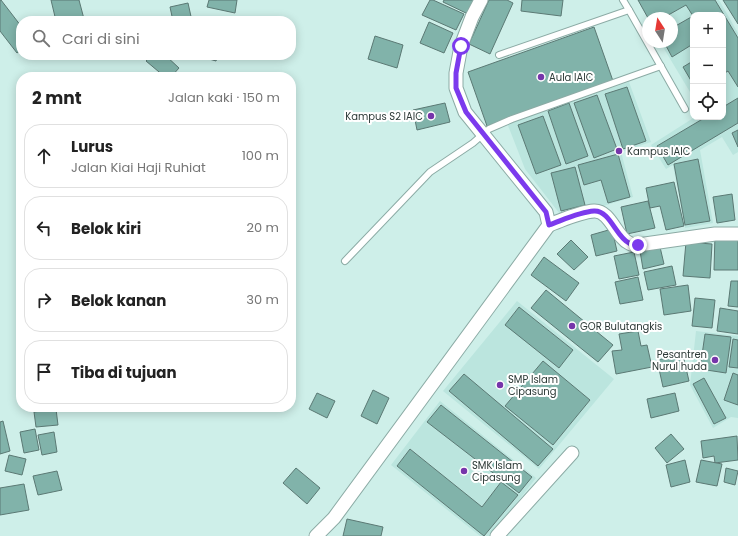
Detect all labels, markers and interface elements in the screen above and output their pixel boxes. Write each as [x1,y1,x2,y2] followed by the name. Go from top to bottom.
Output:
[642,12,678,48] north arrow
[690,12,726,120] map controls
[690,12,726,48] button: +
[16,16,296,60] search box
[30,27,52,49] icon: search
[62,28,140,49] text: Cari di sini
[452,37,470,55] route start
[690,48,726,84] button: −
[549,70,594,85] place label: Aula IAIC
[536,72,546,82] marker: Aula IAIC
[690,84,726,120] button: locate
[32,86,82,110] text: 2 mnt
[168,88,280,107] text: Jalan kaki · 150 m
[345,109,423,124] place label: Kampus S2 IAIC
[426,111,436,121] marker: Kampus S2 IAIC
[71,136,113,157] text: Lurus
[627,144,691,159] place label: Kampus IAIC
[33,145,55,167] icon: ahead
[242,146,279,165] text: 100 m
[614,146,624,156] marker: Kampus IAIC
[71,158,206,177] text: Jalan Kiai Haji Ruhiat
[33,217,55,239] icon: left
[71,218,141,239] text: Belok kiri
[246,218,279,237] text: 20 m
[629,236,647,254] route end
[33,289,55,311] icon: right
[71,290,166,311] text: Belok kanan
[246,290,279,309] text: 30 m
[580,319,662,334] place label: GOR Bulutangkis
[567,321,577,331] marker: GOR Bulutangkis
[652,347,707,374] place label: Pesantren Nurul huda
[710,355,720,365] marker: Pesantren Nurul huda
[33,361,55,383] icon: arrive
[71,362,177,383] text: Tiba di tujuan
[508,372,558,399] place label: SMP Islam Cipasung
[495,380,505,390] marker: SMP Islam Cipasung
[472,458,522,485] place label: SMK Islam Cipasung
[459,466,469,476] marker: SMK Islam Cipasung

